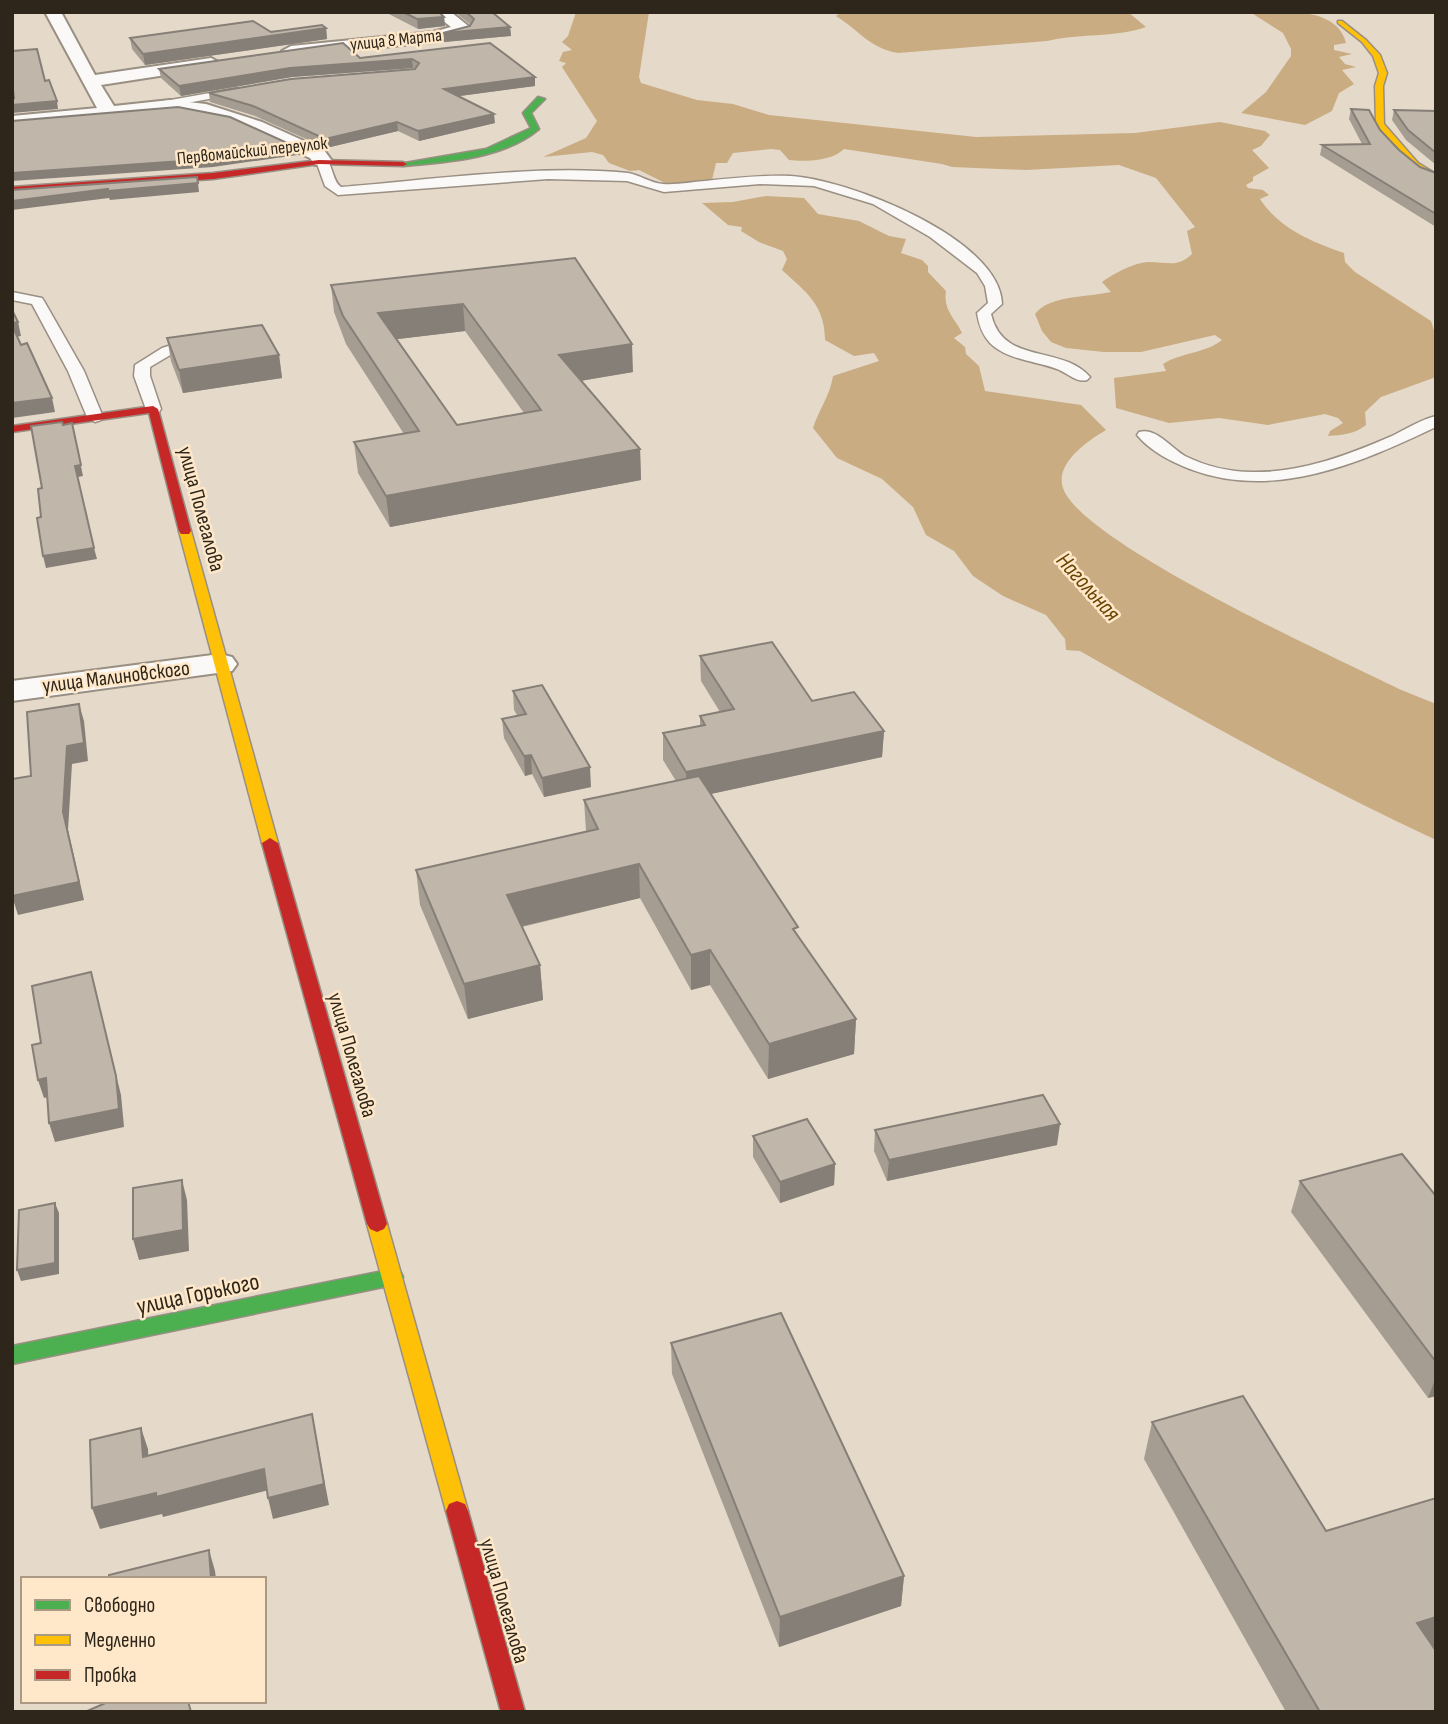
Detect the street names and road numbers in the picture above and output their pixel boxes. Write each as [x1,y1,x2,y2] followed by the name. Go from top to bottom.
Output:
[349,25,443,55] street label: улица 8 Марта
[176,133,328,169] street label: Первомайский переулок
[172,444,230,574] street label: улица Полегалова
[41,656,191,698] street label: улица Малиновского
[322,990,382,1120] street label: улица Полегалова
[134,1267,262,1321] street label: улица Горького
[474,1536,534,1666] street label: улица Полегалова

